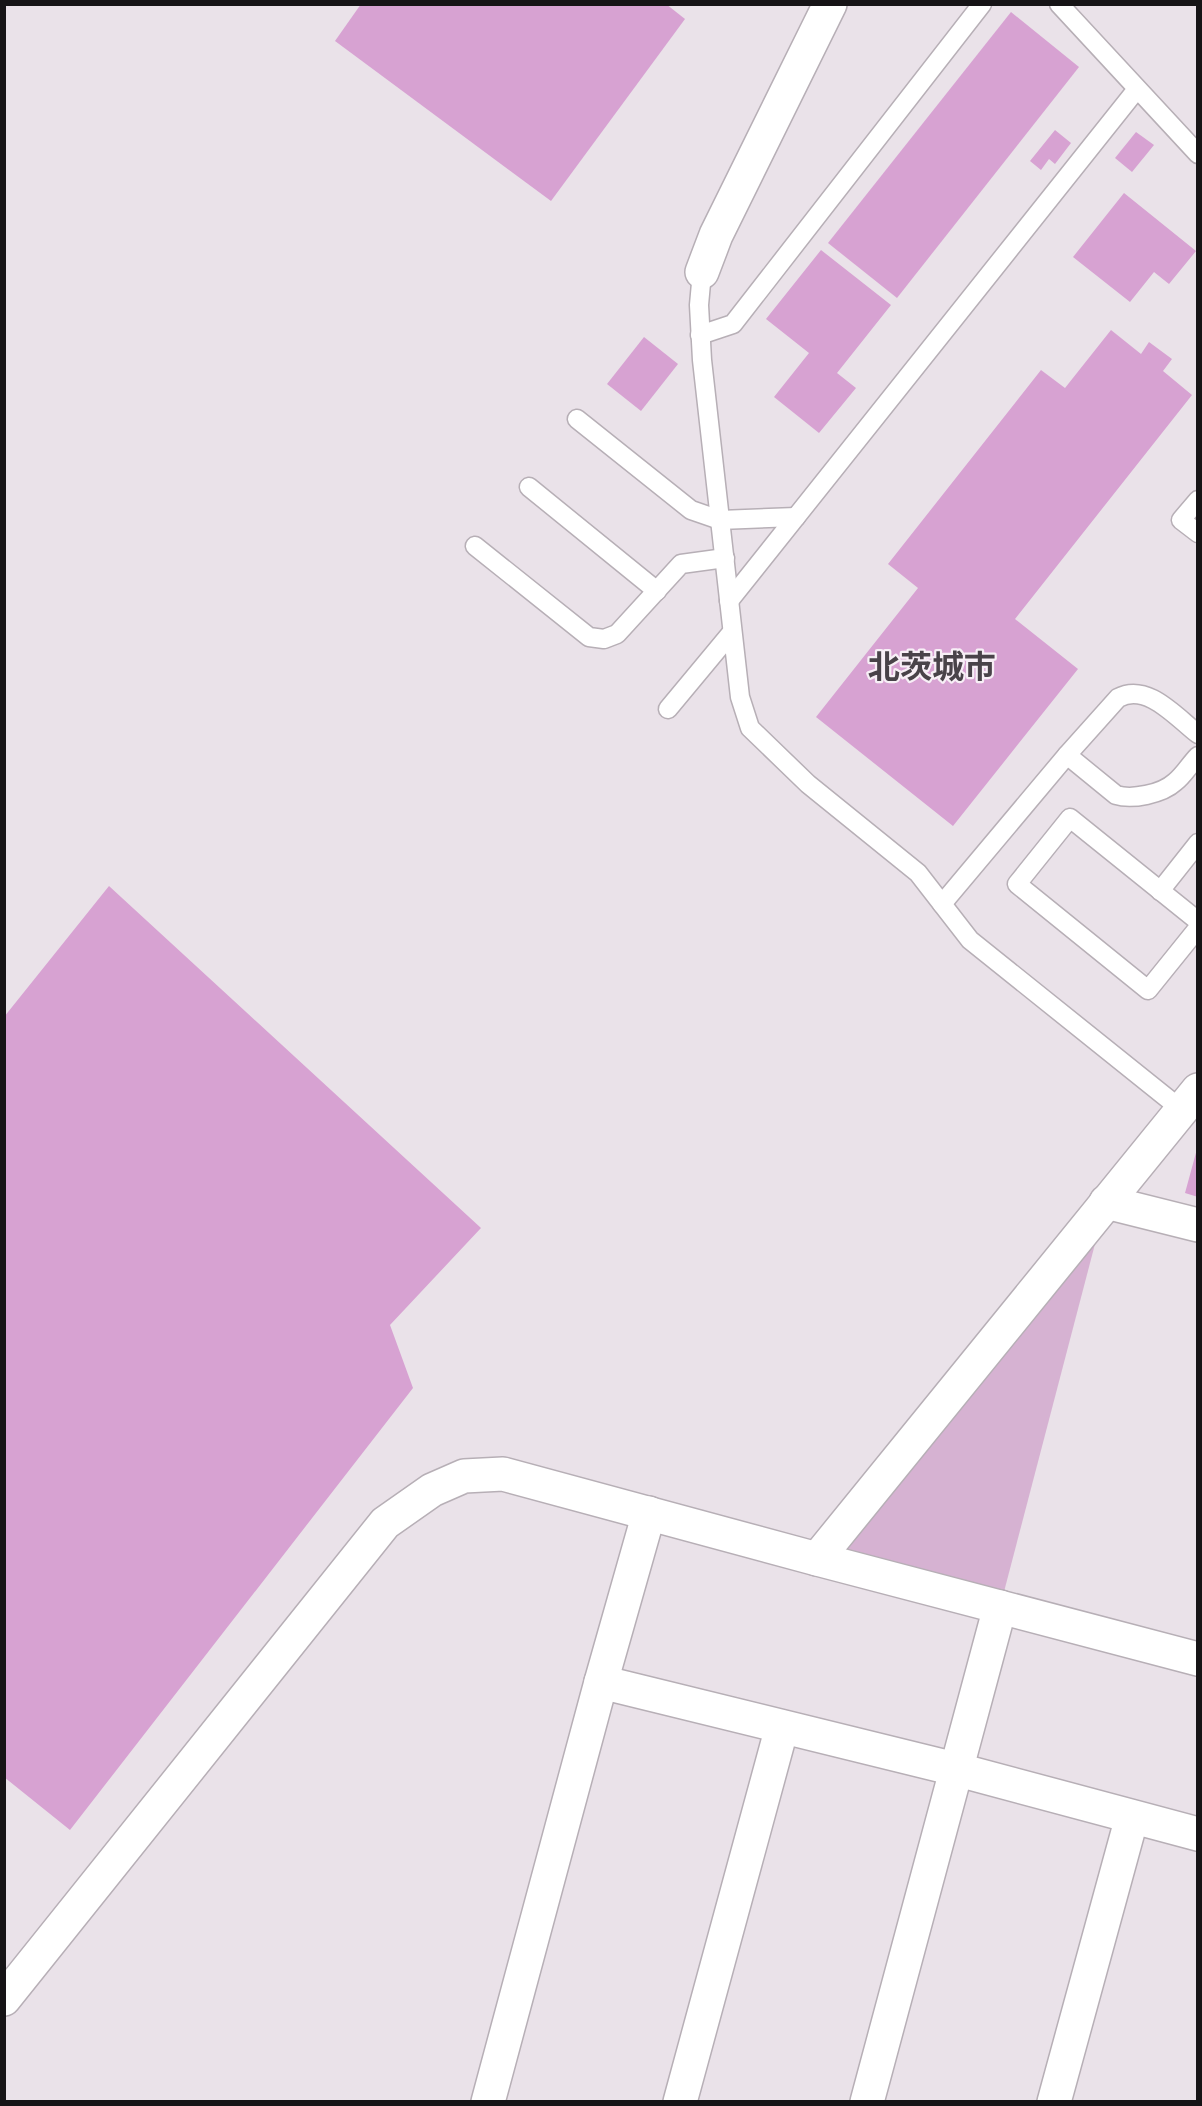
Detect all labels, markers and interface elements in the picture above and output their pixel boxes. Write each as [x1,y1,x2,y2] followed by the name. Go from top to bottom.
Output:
[868,647,996,687] district label: 北茨城市

